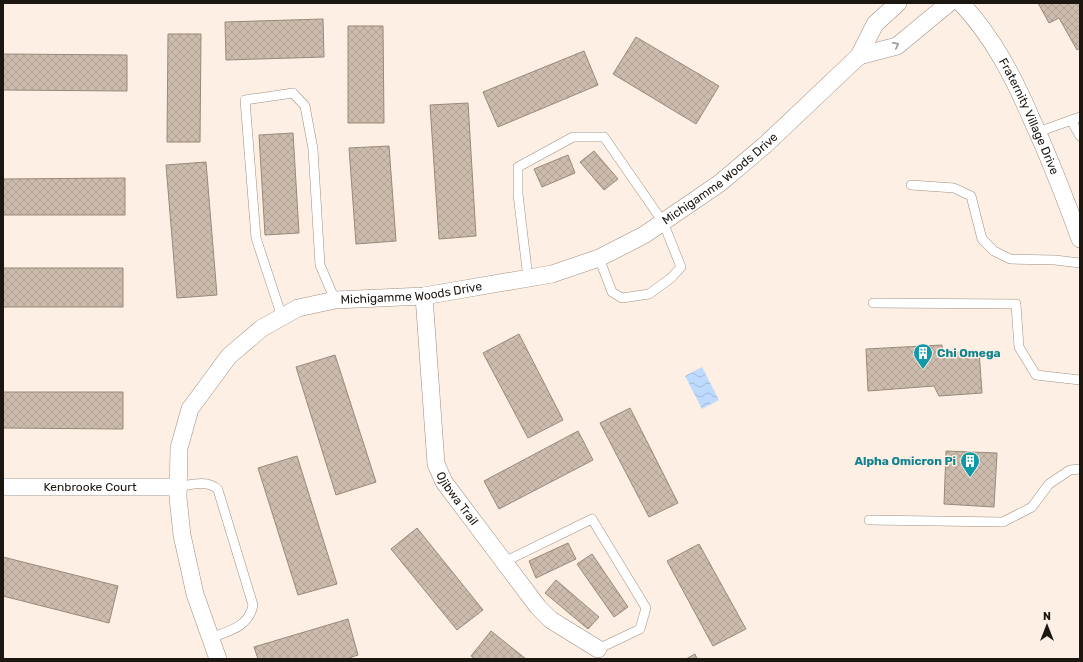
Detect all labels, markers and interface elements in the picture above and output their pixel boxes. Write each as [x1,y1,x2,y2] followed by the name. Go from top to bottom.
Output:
[892,42,899,50] one-way arrow
[996,56,1062,177] street label: Fraternity Village Drive
[659,130,781,227] street label: Michigamme Woods Drive
[340,279,483,307] street label: Michigamme Woods Drive
[912,342,934,370] building icon: Chi Omega
[937,346,1001,360] place label: Chi Omega
[959,450,981,478] building icon: Alpha Omicron Pi
[854,454,956,468] place label: Alpha Omicron Pi
[433,470,481,528] street label: Ojibwa Trail
[43,480,137,494] street label: Kenbrooke Court
[1027,606,1067,646] north arrow
[1043,610,1051,623] text: N

